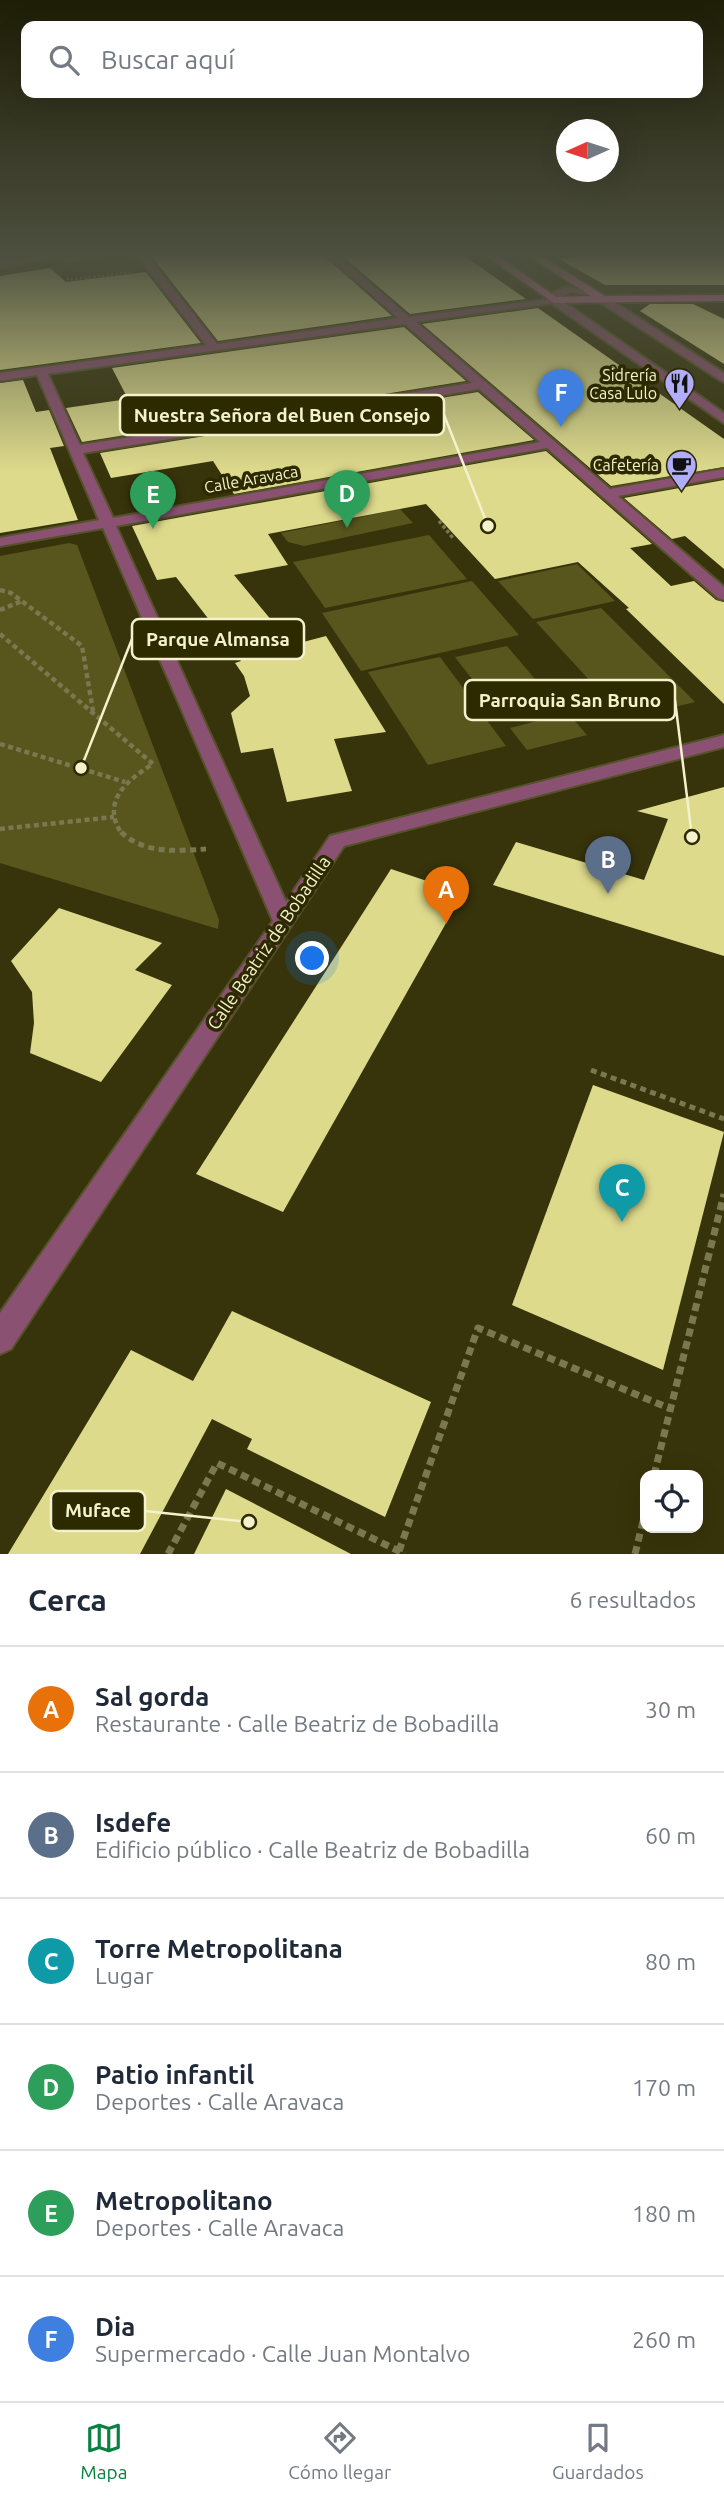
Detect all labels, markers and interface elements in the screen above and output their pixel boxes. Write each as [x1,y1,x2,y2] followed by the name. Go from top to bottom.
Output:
[21,21,703,98] search box
[45,41,83,79] icon: search
[101,45,235,74] text: Buscar aquí
[556,119,619,182] north arrow
[589,366,657,402] place label: Sidrería Casa Lulo
[663,367,697,411] restaurant icon: Sidrería Casa Lulo
[538,369,584,427] pin: F
[120,395,444,435] callout: Nuestra Señora del Buen Consejo
[134,404,430,426] text: Nuestra Señora del Buen Consejo
[665,448,699,492] cafe icon: Cafetería
[593,456,659,474] place label: Cafetería
[203,462,299,496] street label: Calle Aravaca
[324,470,370,528] pin: D
[130,471,176,529] pin: E
[132,619,304,659] callout: Parque Almansa
[146,628,290,650] text: Parque Almansa
[465,680,675,720] callout: Parroquia San Bruno
[479,689,661,711] text: Parroquia San Bruno
[585,836,631,894] pin: B
[203,852,334,1033] street label: Calle Beatriz de Bobadilla
[423,866,469,924] pin: A
[295,941,329,975] your location
[599,1164,645,1222] pin: C
[640,1470,703,1533] map controls
[640,1470,703,1533] button: locate
[51,1491,145,1531] callout: Muface
[65,1499,131,1521] text: Muface
[28,1583,107,1617] text: Cerca
[570,1587,696,1612] text: 6 resultados
[95,1682,209,1711] text: Sal gorda
[43,1697,59,1722] text: A
[645,1697,696,1722] text: 30 m
[95,1711,499,1736] text: Restaurante · Calle Beatriz de Bobadilla
[95,1808,171,1837] text: Isdefe
[43,1823,59,1848] text: B
[645,1823,696,1848] text: 60 m
[95,1837,530,1862] text: Edificio público · Calle Beatriz de Bobadilla
[95,1934,343,1963] text: Torre Metropolitana
[44,1949,58,1974] text: C
[645,1949,696,1974] text: 80 m
[95,1963,154,1988] text: Lugar
[95,2060,254,2089] text: Patio infantil
[43,2075,59,2100] text: D
[632,2075,696,2100] text: 170 m
[95,2089,344,2114] text: Deportes · Calle Aravaca
[95,2186,273,2215] text: Metropolitano
[44,2201,58,2226] text: E
[632,2201,696,2226] text: 180 m
[95,2215,344,2240] text: Deportes · Calle Aravaca
[95,2312,135,2341] text: Dia
[45,2327,57,2352] text: F
[632,2327,696,2352] text: 260 m
[95,2341,471,2366] text: Supermercado · Calle Juan Montalvo
[80,2419,128,2483] tab: Mapa
[288,2419,391,2483] tab: Cómo llegar
[552,2419,644,2483] tab: Guardados

